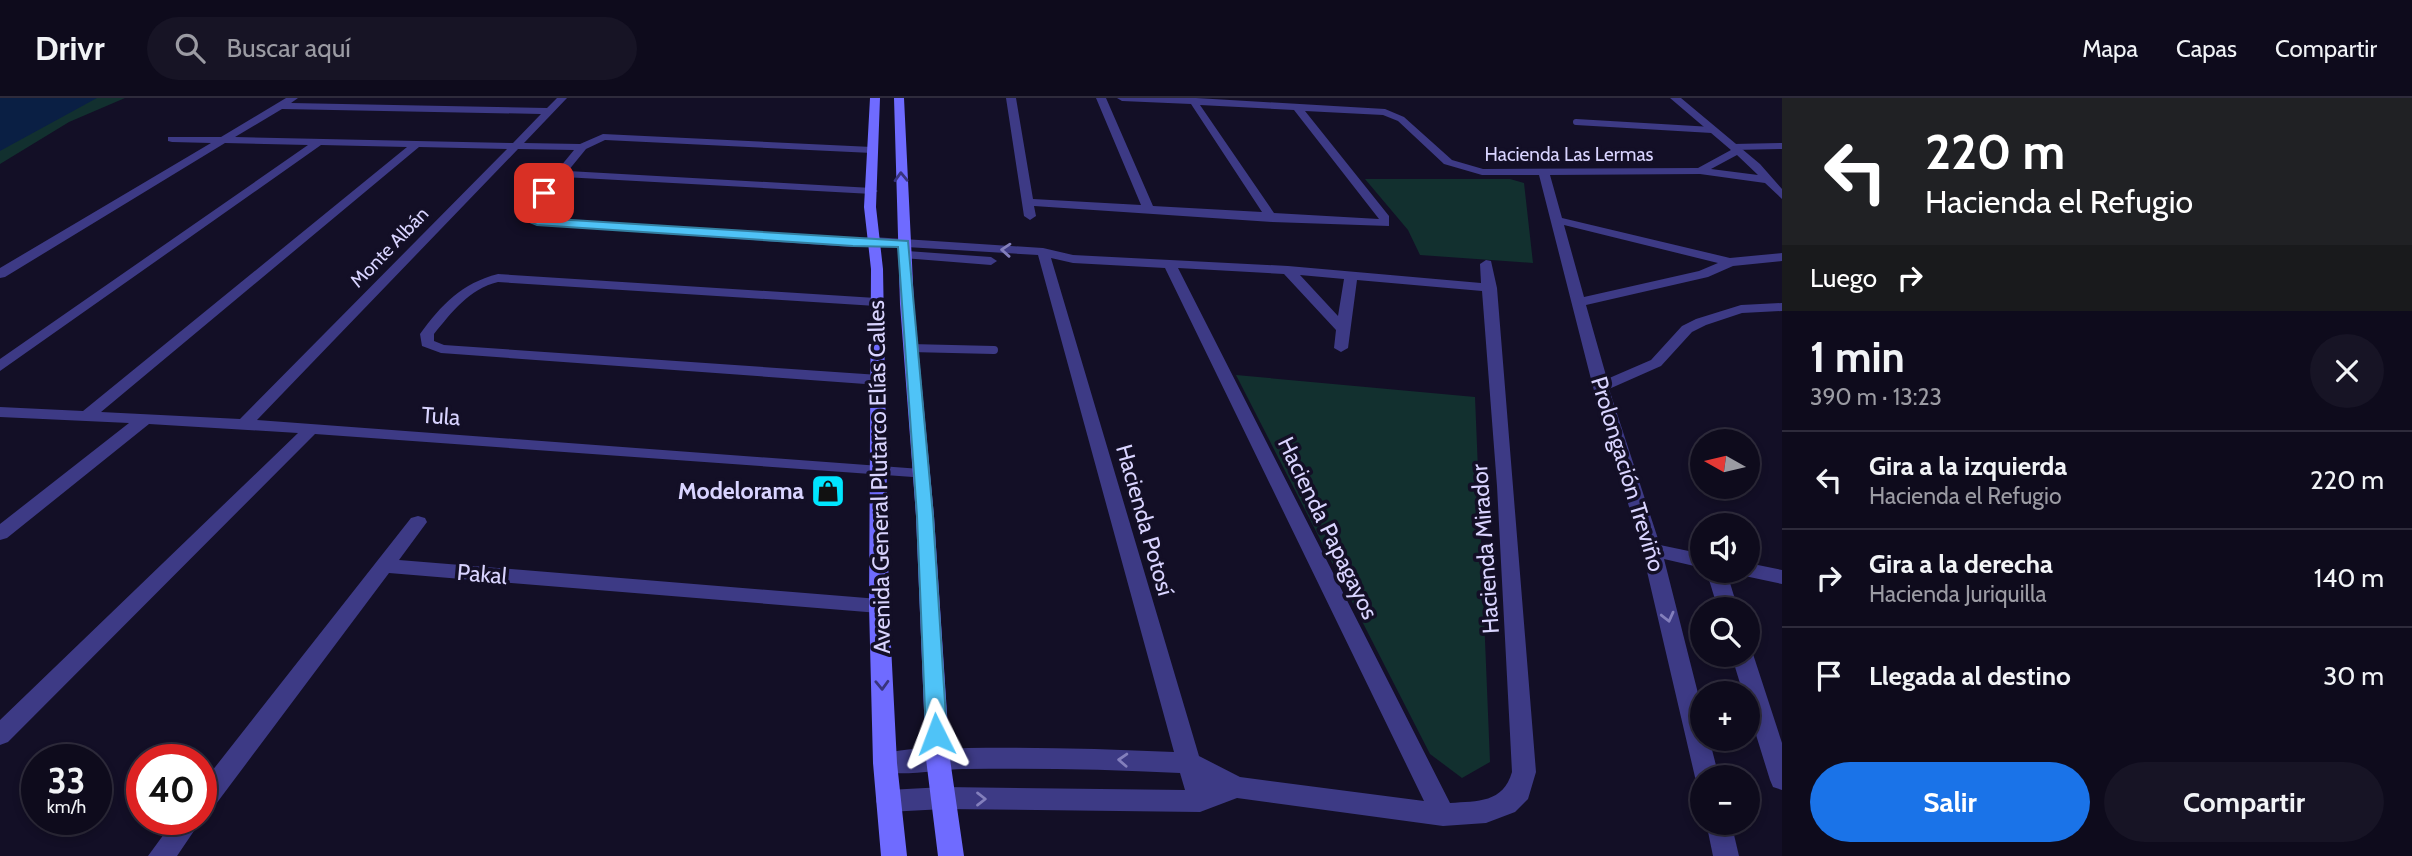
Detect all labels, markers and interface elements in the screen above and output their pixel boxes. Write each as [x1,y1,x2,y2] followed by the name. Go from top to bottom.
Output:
[147,17,637,80] search box
[35,28,105,68] text: Drivr
[171,29,209,67] icon: search
[227,32,351,64] text: Buscar aquí
[2082,34,2138,63] text: Mapa
[2176,34,2237,63] text: Capas
[2275,34,2377,63] text: Compartir
[1925,122,2065,181] text: 220 m
[1810,126,1901,217] icon: left
[1485,143,1654,166] street label: Hacienda Las Lermas
[514,163,574,223] pin
[893,171,908,182] one-way arrow
[525,174,563,212] icon: arrive
[1925,182,2193,221] text: Hacienda el Refugio
[345,202,433,292] street label: Monte Albán
[1000,243,1011,258] one-way arrow
[1891,259,1929,297] icon: right
[1810,262,1877,294] text: Luego
[862,300,896,654] street label: Avenida General Plutarco Elías Calles
[1810,331,1905,383] text: 1 min
[2310,334,2384,408] button: close
[1585,373,1671,575] street label: Prolongación Treviño
[1810,383,1942,411] text: 390 m · 13:23
[421,401,461,431] street label: Tula
[1690,429,1760,499] north arrow
[1690,429,1760,835] map controls
[1272,432,1384,624] street label: Hacienda Papagayos
[1110,441,1180,599] street label: Hacienda Potosí
[1869,450,2067,482] text: Gira a la izquierda
[1810,461,1848,499] icon: left
[1465,462,1505,635] street label: Hacienda Mirador
[2310,464,2384,496] text: 220 m
[809,472,847,510] shop icon: Modelorama
[678,477,805,505] place label: Modelorama
[1869,482,2062,510] text: Hacienda el Refugio
[1690,513,1760,583] button: sound
[1869,548,2053,580] text: Gira a la derecha
[456,558,509,590] street label: Pakal
[1810,559,1848,597] icon: right
[2314,562,2384,594] text: 140 m
[1869,580,2046,608] text: Hacienda Juriquilla
[1690,597,1760,667] button: search
[1660,610,1674,622] one-way arrow
[1810,657,1848,695] icon: arrive
[1869,660,2071,692] text: Llegada al destino
[2323,660,2384,692] text: 30 m
[875,680,890,691] one-way arrow
[1690,681,1760,751] button: +
[899,697,973,771] position arrow
[126,744,217,835] speed limit sign: 40
[1117,752,1128,767] one-way arrow
[48,759,85,802] text: 33
[1810,762,2090,842] button: Salir
[2104,762,2384,842] button: Compartir
[1690,765,1760,835] button: −
[976,791,986,807] one-way arrow
[47,796,86,818] text: km/h

